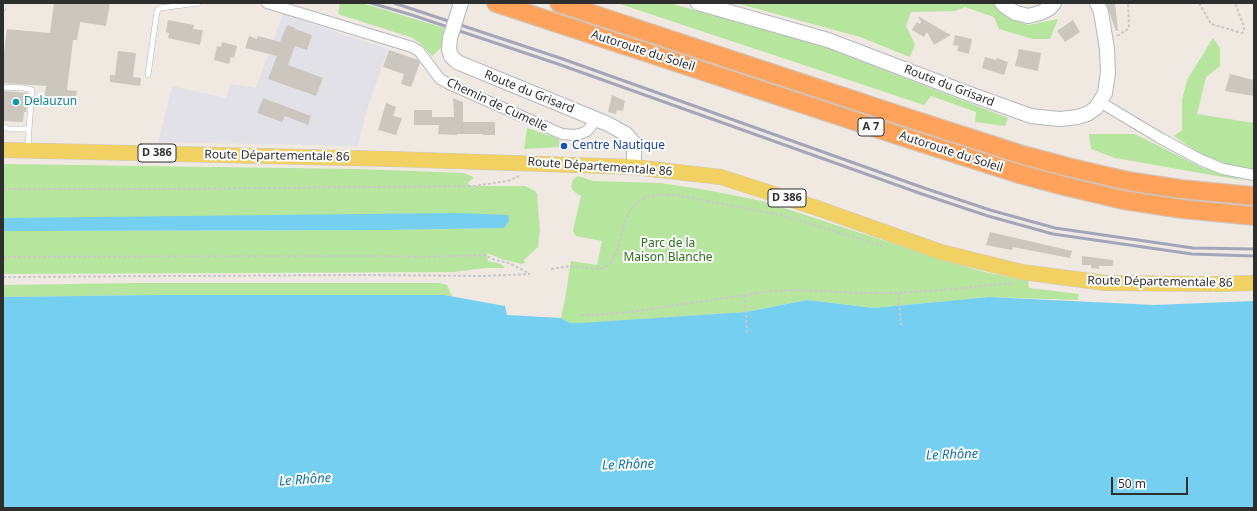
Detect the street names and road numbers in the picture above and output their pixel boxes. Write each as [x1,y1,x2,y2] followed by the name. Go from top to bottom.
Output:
[589,27,697,75] street label: Autoroute du Soleil
[902,62,996,110] street label: Route du Grisard
[482,67,576,117] street label: Route du Grisard
[444,75,550,135] street label: Chemin de Cumelle
[858,118,884,136] road number: A 7
[897,128,1005,176] street label: Autoroute du Soleil
[138,144,176,162] road number: D 386
[204,148,350,164] street label: Route Départementale 86
[527,155,673,179] street label: Route Départementale 86
[768,189,806,207] road number: D 386
[1087,274,1233,290] street label: Route Départementale 86

